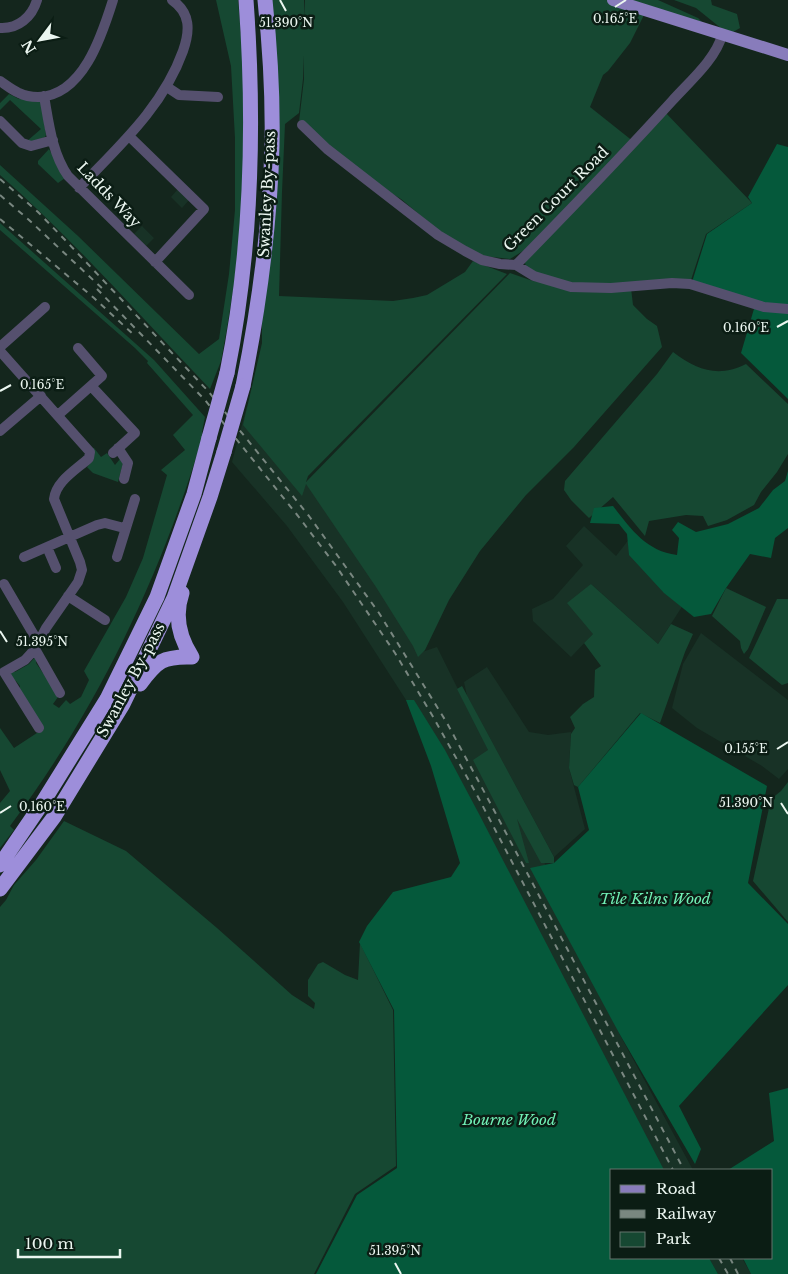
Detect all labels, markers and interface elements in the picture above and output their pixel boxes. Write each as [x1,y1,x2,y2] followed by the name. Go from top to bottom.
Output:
[593,11,637,26] text: 0.165°E
[15,15,65,65] north arrow
[259,15,313,30] text: 51.390°N
[18,37,40,57] text: N
[254,130,279,258] street label: Swanley By-pass
[499,142,612,255] street label: Green Court Road
[73,158,146,232] street label: Ladds Way
[723,320,769,335] text: 0.160°E
[20,377,64,392] text: 0.165°E
[92,619,169,740] street label: Swanley By-pass
[16,634,68,649] text: 51.395°N
[724,741,768,756] text: 0.155°E
[719,795,773,810] text: 51.390°N
[19,799,65,814] text: 0.160°E
[599,889,711,908] park label: Tile Kilns Wood
[461,1110,556,1129] park label: Bourne Wood
[610,1169,773,1259] legend
[656,1179,696,1198] text: Road
[656,1204,717,1223] text: Railway
[18,1226,120,1258] scale bar
[656,1229,692,1248] text: Park
[25,1234,74,1253] text: 100 m
[369,1243,421,1258] text: 51.395°N

